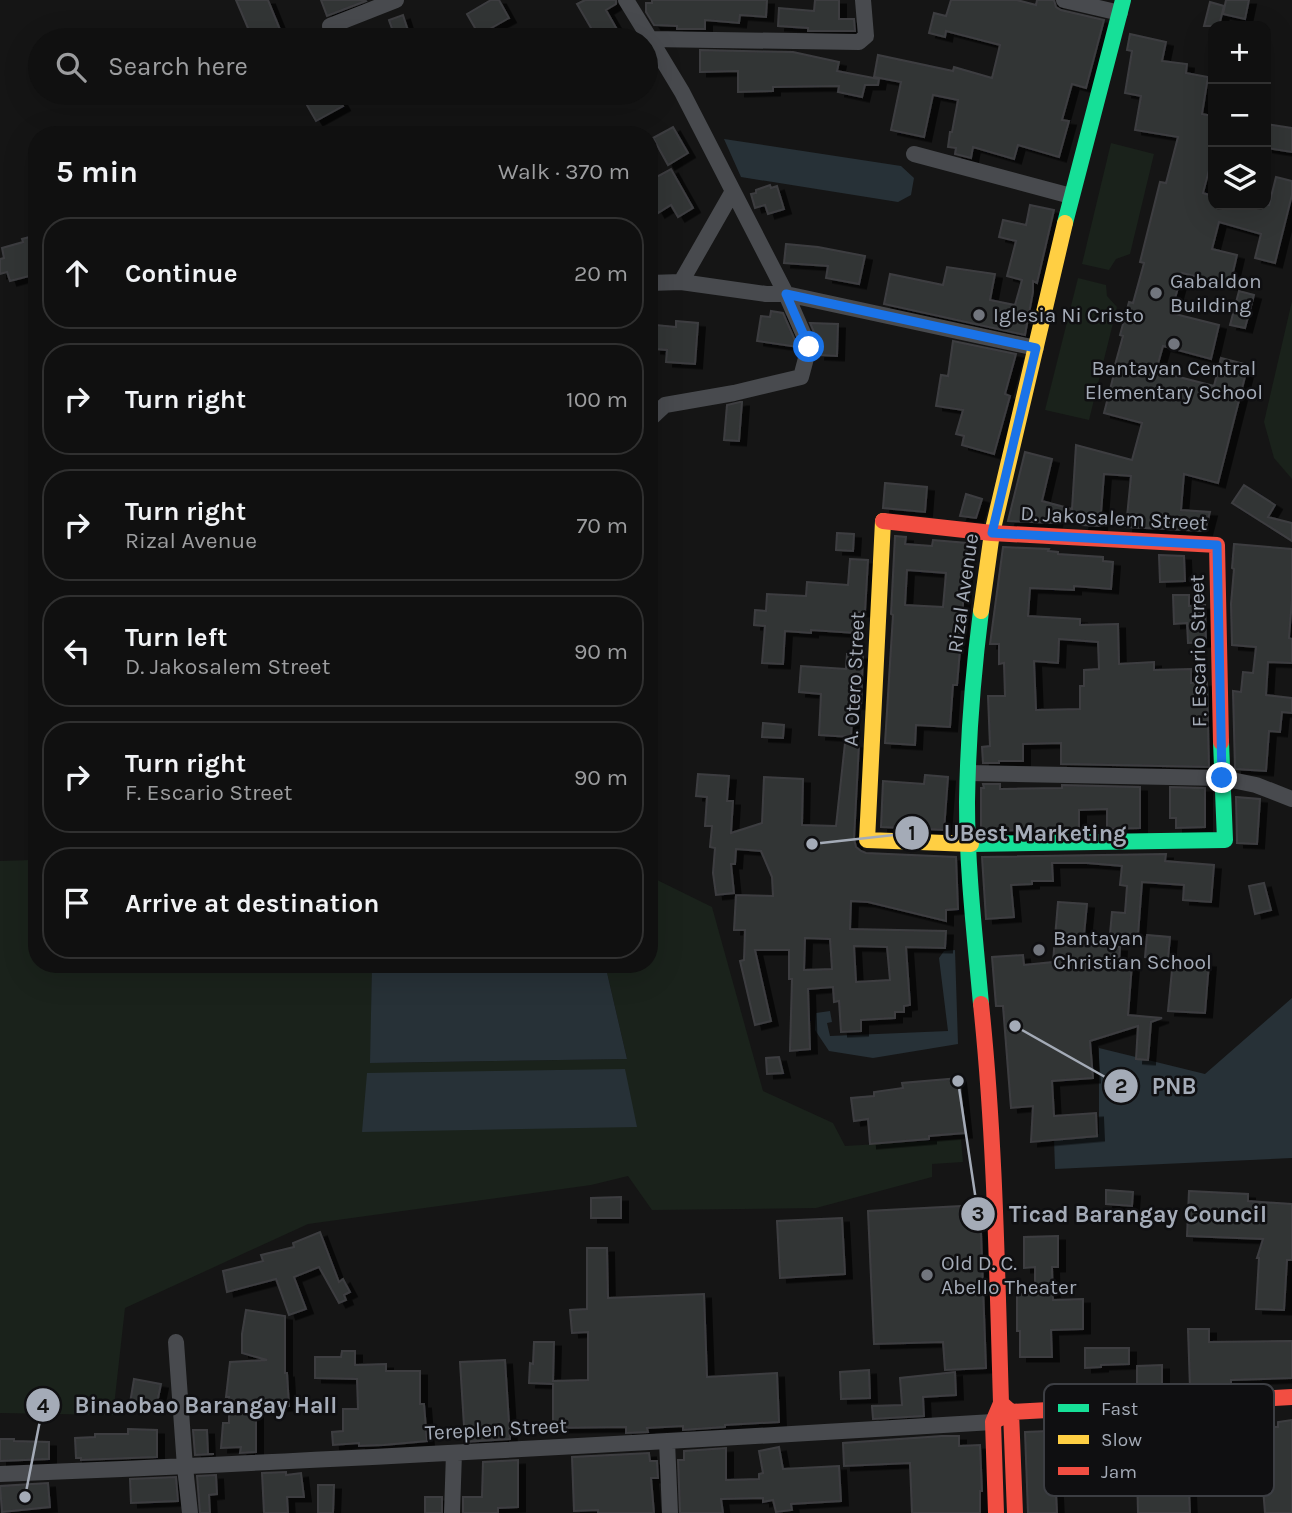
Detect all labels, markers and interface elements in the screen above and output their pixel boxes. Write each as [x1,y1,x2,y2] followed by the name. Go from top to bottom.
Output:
[1208,21,1271,210] map controls
[1208,21,1271,84] button: +
[28,28,658,105] search box
[52,48,90,86] icon: search
[108,51,248,82] text: Search here
[1208,84,1271,147] button: −
[1208,147,1271,210] button: layers
[56,154,138,190] text: 5 min
[498,158,630,185] text: Walk · 370 m
[58,254,96,292] icon: ahead
[125,258,237,289] text: Continue
[574,260,628,287] text: 20 m
[1170,269,1262,317] place label: Gabaldon Building
[1148,285,1164,301] marker: Gabaldon Building
[993,303,1144,327] place label: Iglesia Ni Cristo
[971,307,987,323] marker: Iglesia Ni Cristo
[793,331,824,362] route start
[1166,336,1182,352] marker: Bantayan Central Elementary School
[1085,356,1263,404] place label: Bantayan Central Elementary School
[58,380,96,418] icon: right
[125,384,246,415] text: Turn right
[566,386,628,413] text: 100 m
[125,496,246,527] text: Turn right
[1020,501,1208,535] street label: D. Jakosalem Street
[58,506,96,544] icon: right
[577,512,628,539] text: 70 m
[125,527,257,554] text: Rizal Avenue
[943,532,983,654] street label: Rizal Avenue
[1185,574,1211,728] street label: F. Escario Street
[838,611,870,747] street label: A. Otero Street
[125,622,227,653] text: Turn left
[58,632,96,670] icon: left
[574,638,628,665] text: 90 m
[125,653,330,680] text: D. Jakosalem Street
[125,748,246,779] text: Turn right
[58,758,96,796] icon: right
[1206,762,1237,793] route end
[574,764,628,791] text: 90 m
[125,779,293,806] text: F. Escario Street
[895,811,1140,855] callout: UBest Marketing
[944,820,1126,847] text: UBest Marketing
[908,821,916,845] text: 1
[58,884,96,922] icon: arrive
[125,888,379,919] text: Arrive at destination
[1053,926,1212,974] place label: Bantayan Christian School
[1031,942,1047,958] marker: Bantayan Christian School
[1103,1064,1211,1108] callout: PNB
[1152,1073,1196,1100] text: PNB
[1115,1074,1127,1098] text: 2
[960,1192,1281,1236] callout: Ticad Barangay Council
[1009,1201,1267,1228] text: Ticad Barangay Council
[971,1202,985,1226] text: 3
[941,1251,1077,1299] place label: Old D. C. Abello Theater
[919,1267,935,1283] marker: Old D. C. Abello Theater
[26,1383,351,1427] callout: Binaobao Barangay Hall
[1044,1384,1274,1496] legend
[75,1392,337,1419] text: Binaobao Barangay Hall
[37,1394,50,1418] text: 4
[1101,1398,1138,1420] text: Fast
[424,1413,568,1445] street label: Tereplen Street
[1101,1429,1142,1451] text: Slow
[1101,1461,1137,1483] text: Jam

